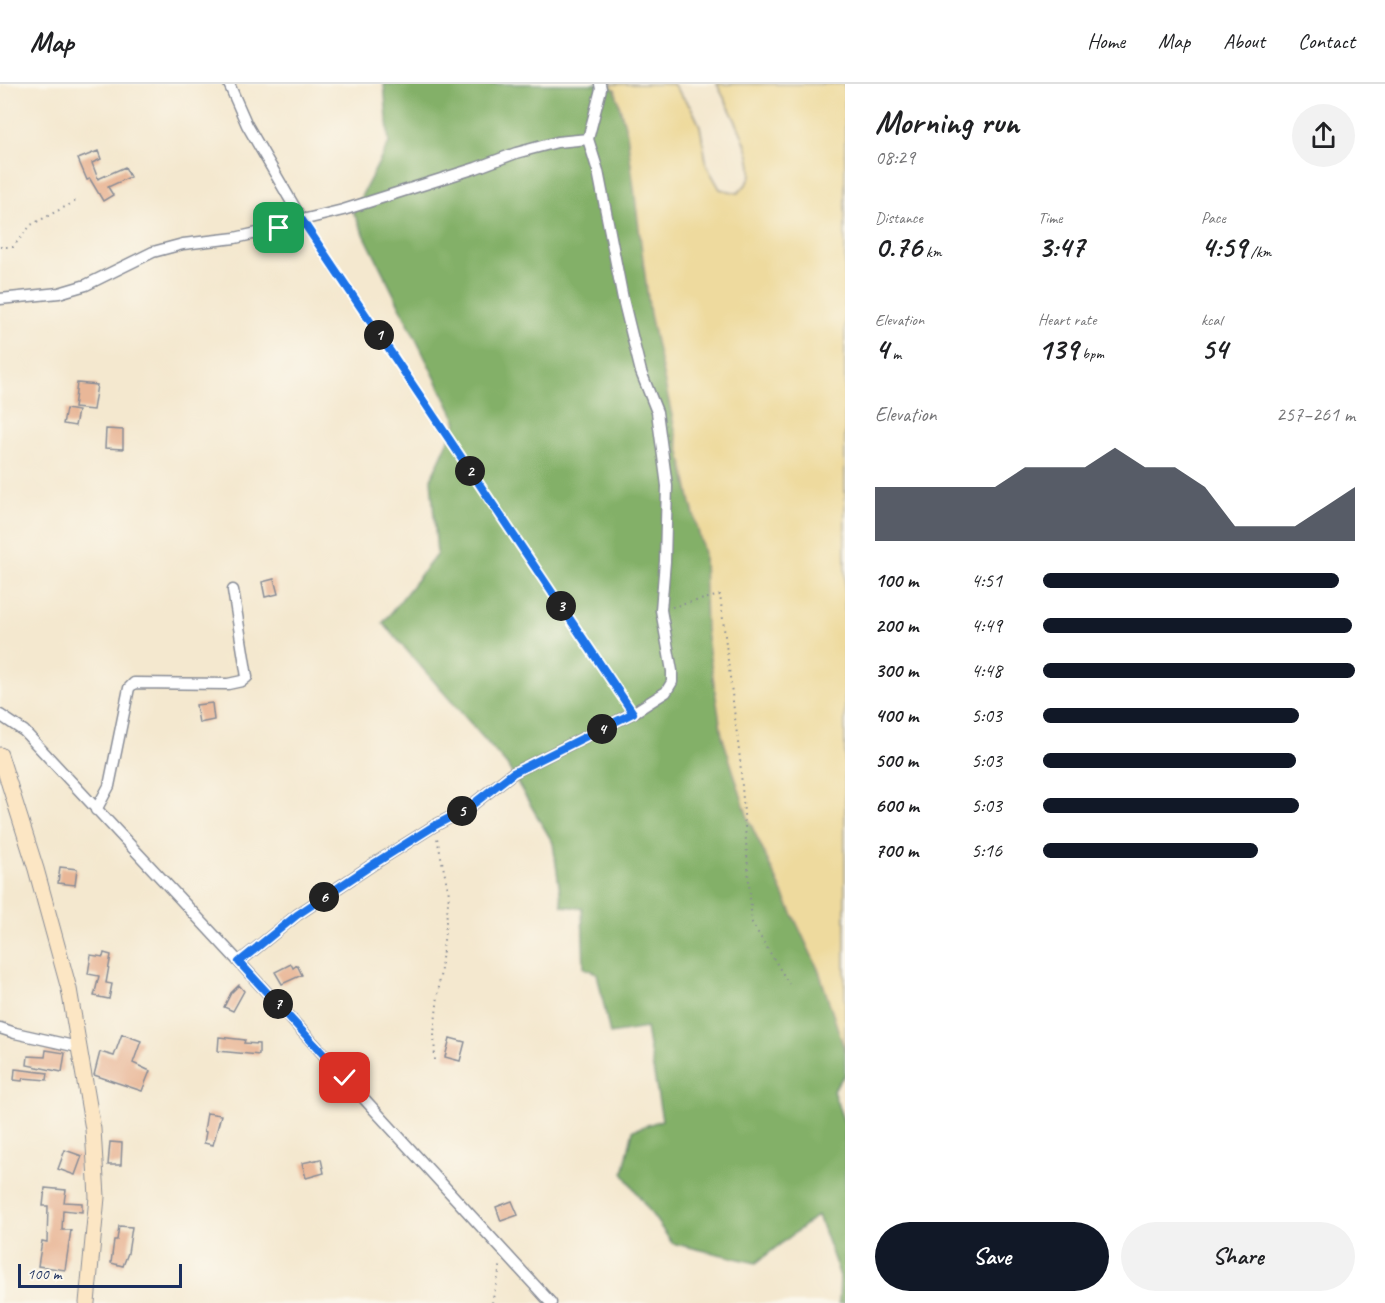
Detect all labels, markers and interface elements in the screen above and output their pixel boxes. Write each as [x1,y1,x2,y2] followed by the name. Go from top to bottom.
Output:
[30,24,73,59] text: Map
[1087,28,1125,54] text: Home
[1158,28,1190,54] text: Map
[1223,28,1265,54] text: About
[1298,28,1355,54] text: Contact
[875,101,1019,143] text: Morning run
[1292,104,1355,167] button: share
[875,145,915,170] text: 08:29
[253,202,304,253] pin
[875,208,923,228] text: Distance
[1038,208,1062,228] text: Time
[1201,208,1226,228] text: Pace
[262,211,295,244] icon: arrive
[875,228,922,266] text: 0.76
[1038,228,1084,266] text: 3:47
[1201,228,1247,266] text: 4:59
[922,242,941,262] text: km
[1247,242,1271,262] text: /km
[875,310,924,330] text: Elevation
[1038,310,1096,330] text: Heart rate
[1201,310,1222,330] text: kcal
[364,320,394,350] pin: 1
[375,325,383,345] text: 1
[875,330,889,368] text: 4
[1038,330,1078,368] text: 139
[1201,330,1228,368] text: 54
[889,344,901,364] text: m
[1078,344,1104,364] text: bpm
[875,402,937,427] text: Elevation
[1276,402,1355,427] text: 257–261 m
[455,456,485,486] pin: 2
[466,461,474,481] text: 2
[875,568,918,593] text: 100 m
[971,568,1002,593] text: 4:51
[546,591,576,621] pin: 3
[557,596,565,616] text: 3
[875,613,918,638] text: 200 m
[971,613,1002,638] text: 4:49
[875,658,918,683] text: 300 m
[971,658,1002,683] text: 4:48
[875,703,918,728] text: 400 m
[971,703,1002,728] text: 5:03
[587,714,617,744] pin: 4
[598,719,606,739] text: 4
[875,748,918,773] text: 500 m
[971,748,1002,773] text: 5:03
[875,793,919,818] text: 600 m
[971,793,1002,818] text: 5:03
[447,796,477,826] pin: 5
[459,801,465,821] text: 5
[875,838,918,863] text: 700 m
[971,838,1002,863] text: 5:16
[309,882,339,912] pin: 6
[320,887,328,907] text: 6
[263,989,293,1019] pin: 7
[274,994,282,1014] text: 7
[319,1052,370,1103] pin
[328,1061,361,1094] icon: check
[875,1222,1109,1291] button: Save
[1121,1222,1355,1291] button: Share
[18,1261,182,1288] scale bar
[27,1264,61,1284] text: 100 m

